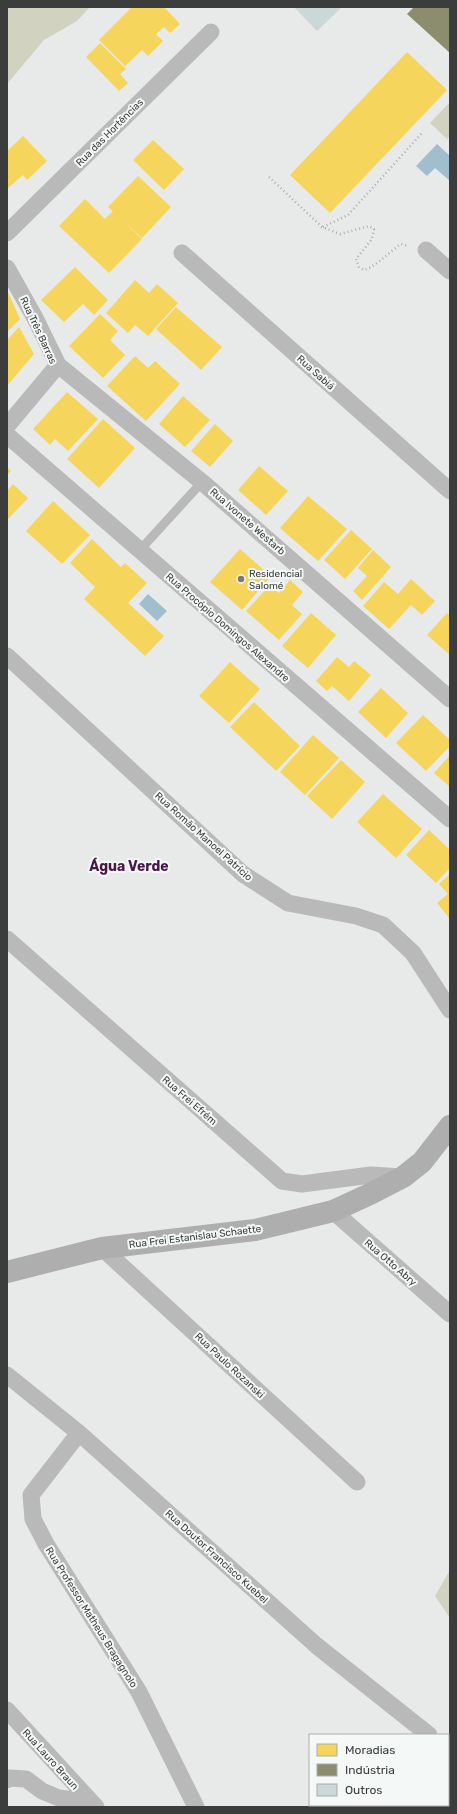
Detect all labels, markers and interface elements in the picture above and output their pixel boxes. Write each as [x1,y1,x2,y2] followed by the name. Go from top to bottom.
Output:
[74,97,146,169] street label: Rua das Hortências
[17,295,59,366] street label: Rua Três Barras
[294,353,337,393] street label: Rua Sabiá
[207,486,287,558] street label: Rua Ivonete Westarb
[249,568,302,592] place label: Residencial Salomé
[163,571,292,685] street label: Rua Procópio Domingos Alexandre
[236,574,246,584] marker: Residencial Salomé
[152,790,255,884] street label: Rua Romão Manoel Patrício
[89,857,169,875] district label: Água Verde
[160,1074,219,1128] street label: Rua Frei Efrém
[128,1223,262,1251] street label: Rua Frei Estanislau Schaette
[362,1237,419,1289] street label: Rua Otto Abry
[192,1330,267,1401] street label: Rua Paulo Rozanski
[163,1507,270,1606] street label: Rua Doutor Francisco Kuebel
[43,1545,140,1690] street label: Rua Professor Matheus Bragagnolo
[20,1727,81,1793] street label: Rua Lauro Braun
[309,1734,449,1806] legend
[345,1743,395,1757] text: Moradias
[345,1763,395,1777] text: Indústria
[345,1783,383,1797] text: Outros

